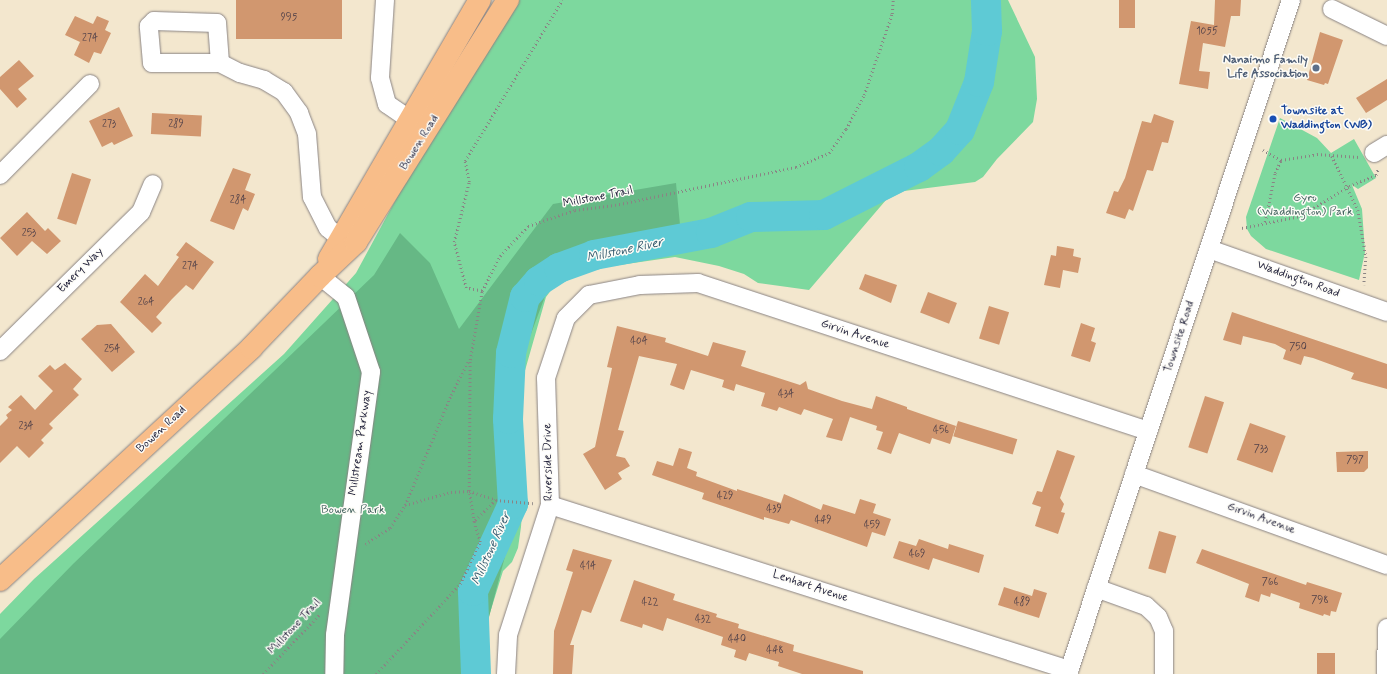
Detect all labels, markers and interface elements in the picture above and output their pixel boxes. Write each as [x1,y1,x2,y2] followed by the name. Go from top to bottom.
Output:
[281,12,297,24] house number: 995
[1196,26,1218,38] house number: 1055
[82,33,98,45] house number: 274
[1223,54,1308,82] place label: Nanaimo Family Life Association
[1311,63,1321,73] marker: Nanaimo Family Life Association
[1281,105,1371,133] place label: Townsite at Waddington (WB)
[397,113,443,173] street label: Bowen Road
[1268,114,1278,124] marker: Townsite at Waddington (WB)
[102,119,116,131] house number: 273
[168,119,184,131] house number: 289
[563,184,633,212] street label: Millstone Trail
[1257,192,1353,220] park label: Gyro (Waddington) Park
[230,195,246,207] house number: 284
[22,228,36,240] house number: 253
[585,235,665,267] water label: Millstone River
[55,245,107,297] street label: Emery Way
[1255,258,1341,302] street label: Waddington Road
[182,261,198,273] house number: 274
[138,297,154,309] house number: 264
[1162,300,1198,374] street label: Townsite Road
[819,317,891,353] street label: Girvin Avenue
[630,336,648,348] house number: 404
[1289,342,1307,354] house number: 750
[104,344,120,356] house number: 254
[778,389,794,401] house number: 434
[347,391,375,495] street label: Millstream Parkway
[134,403,190,457] street label: Bowen Road
[18,421,34,433] house number: 234
[541,424,557,500] street label: Riverside Drive
[933,425,949,437] house number: 456
[1254,444,1268,456] house number: 733
[1346,455,1364,467] house number: 797
[717,491,733,503] house number: 429
[1226,500,1296,538] street label: Girvin Avenue
[322,504,384,518] park label: Bowen Park
[766,504,782,516] house number: 439
[469,510,515,588] water label: Millstone River
[814,515,832,527] house number: 449
[864,520,880,532] house number: 459
[909,549,925,561] house number: 469
[580,561,596,573] house number: 414
[769,568,851,606] street label: Lenhart Avenue
[1262,577,1278,589] house number: 766
[1311,595,1329,607] house number: 798
[267,597,323,657] street label: Millstone Trail
[641,597,659,609] house number: 422
[1014,597,1030,609] house number: 489
[695,614,711,626] house number: 432
[728,634,746,646] house number: 440
[766,645,784,657] house number: 448

